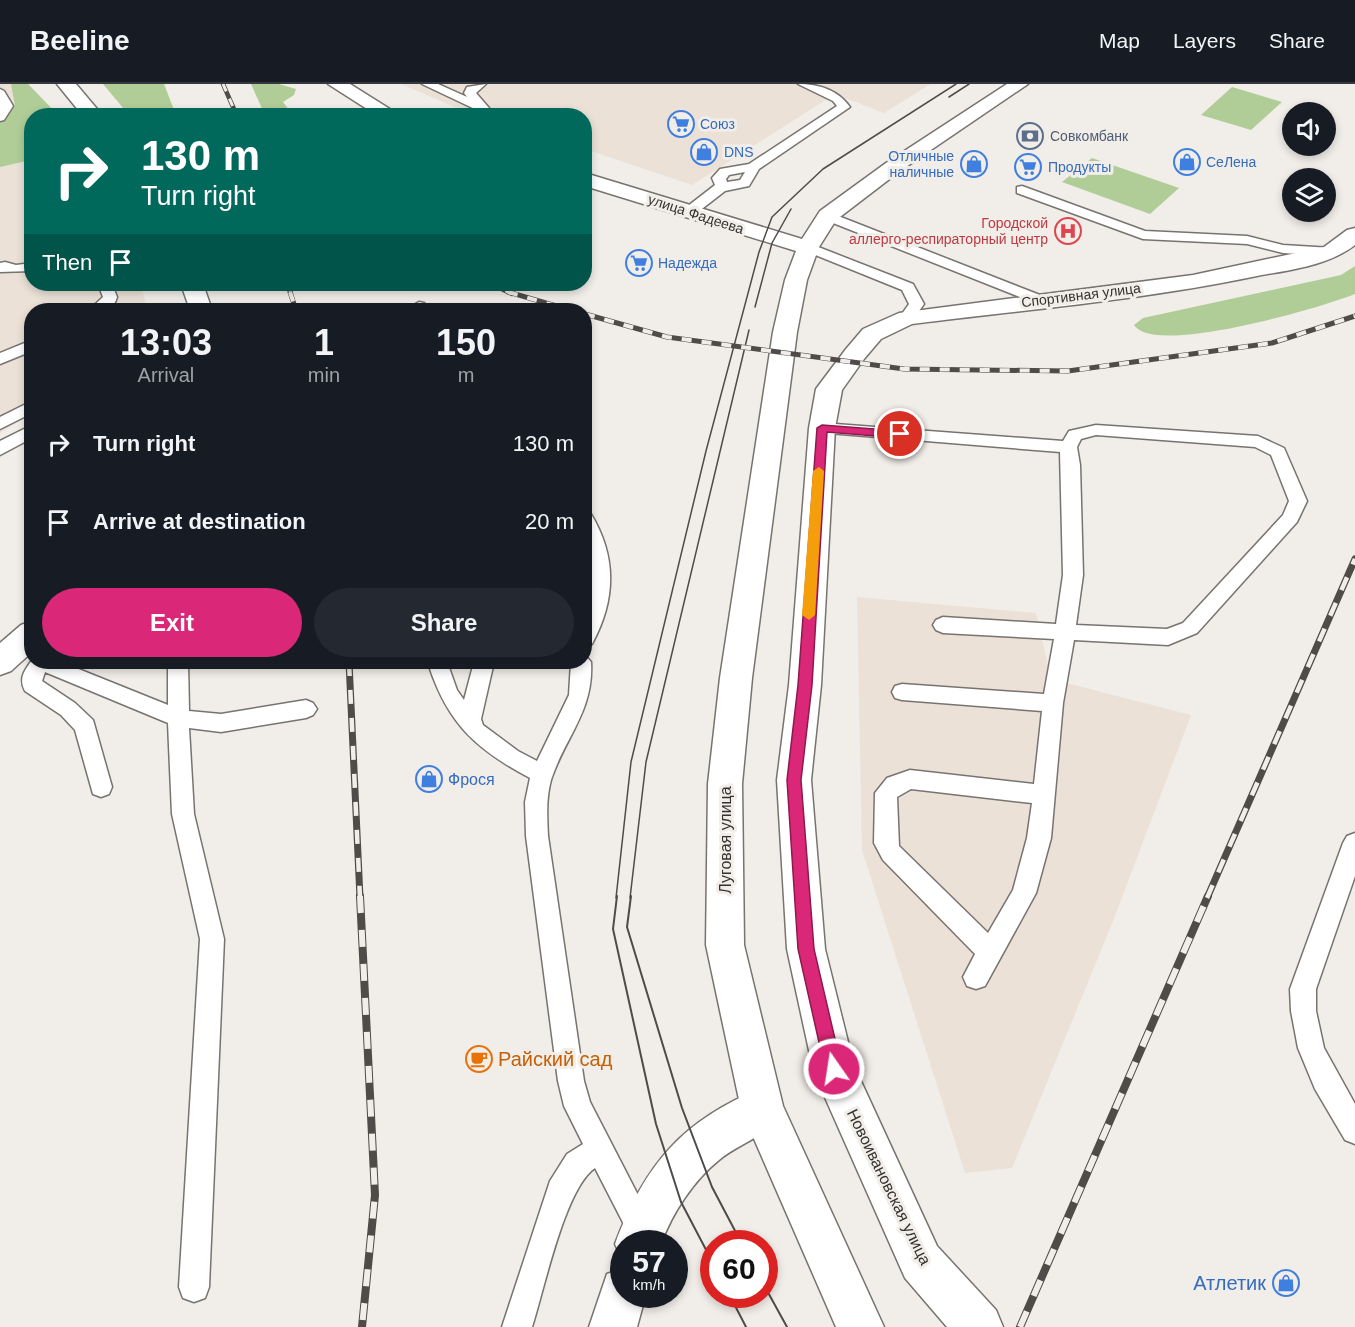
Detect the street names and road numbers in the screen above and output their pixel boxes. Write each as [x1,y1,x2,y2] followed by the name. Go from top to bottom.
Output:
[646,191,746,237] street label: улица Фадеева
[1020,280,1142,310] street label: Спортивная улица
[717,786,734,894] street label: Луговая улица
[844,1106,934,1268] street label: Новоивановская улица

